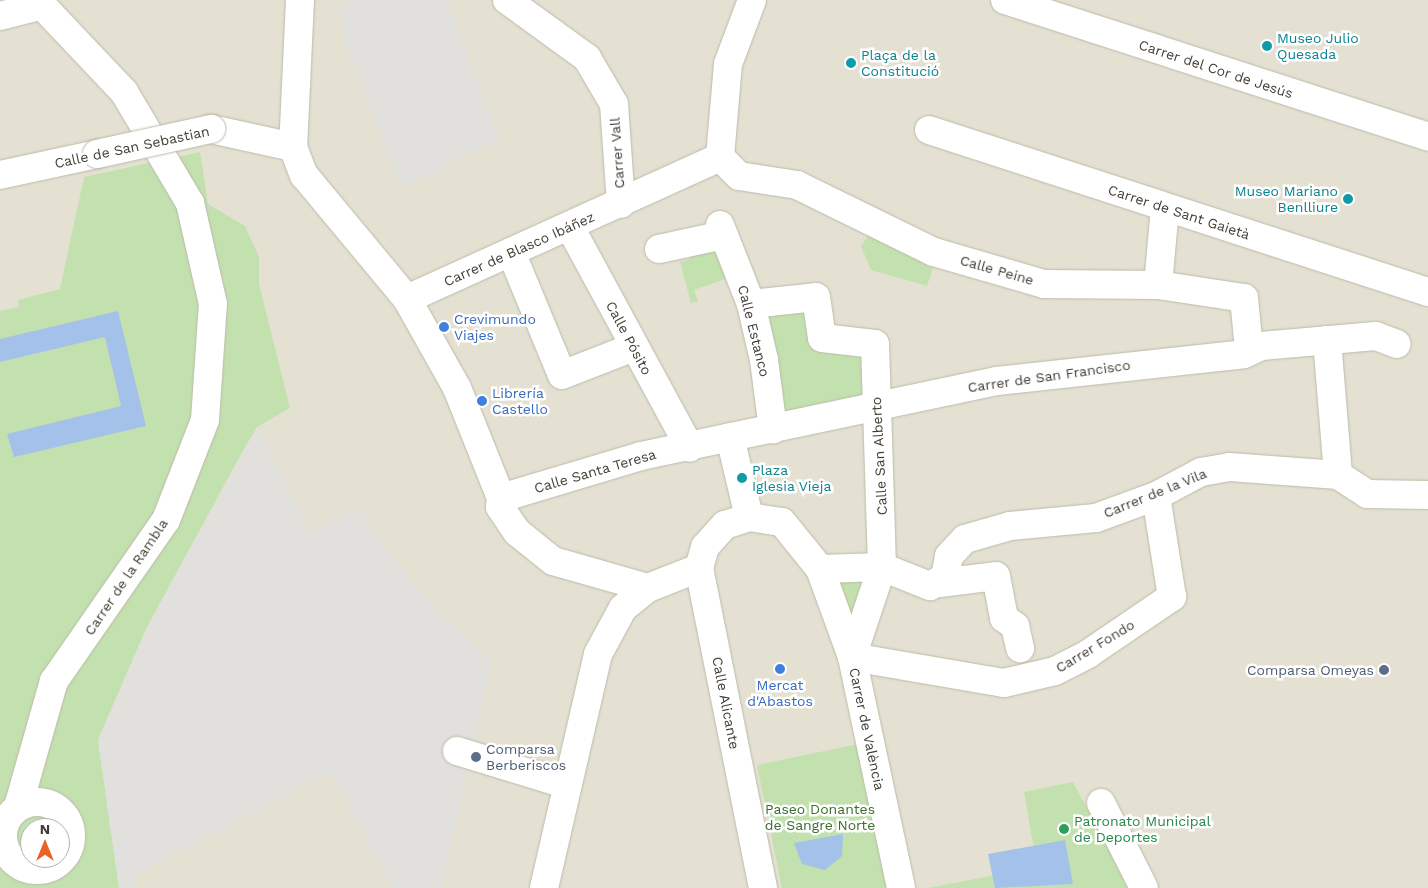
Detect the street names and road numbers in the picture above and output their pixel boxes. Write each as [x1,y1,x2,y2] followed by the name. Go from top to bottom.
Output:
[1136,36,1296,102] street label: Carrer del Cor de Jesús
[606,116,628,190] street label: Carrer Vall
[53,122,211,172] street label: Calle de San Sebastian
[1106,181,1252,243] street label: Carrer de Sant Gaietà
[441,208,597,290] street label: Carrer de Blasco Ibáñez
[958,251,1036,289] street label: Calle Peine
[734,283,774,379] street label: Calle Estanco
[603,298,655,378] street label: Calle Pósito
[966,356,1132,396] street label: Carrer de San Francisco
[867,396,891,516] street label: Calle San Alberto
[532,445,658,497] street label: Calle Santa Teresa
[1100,464,1210,522] street label: Carrer de la Vila
[81,515,171,639] street label: Carrer de la Rambla
[1052,616,1138,676] street label: Carrer Fondo
[709,655,743,751] street label: Calle Alicante
[846,666,888,792] street label: Carrer de València

